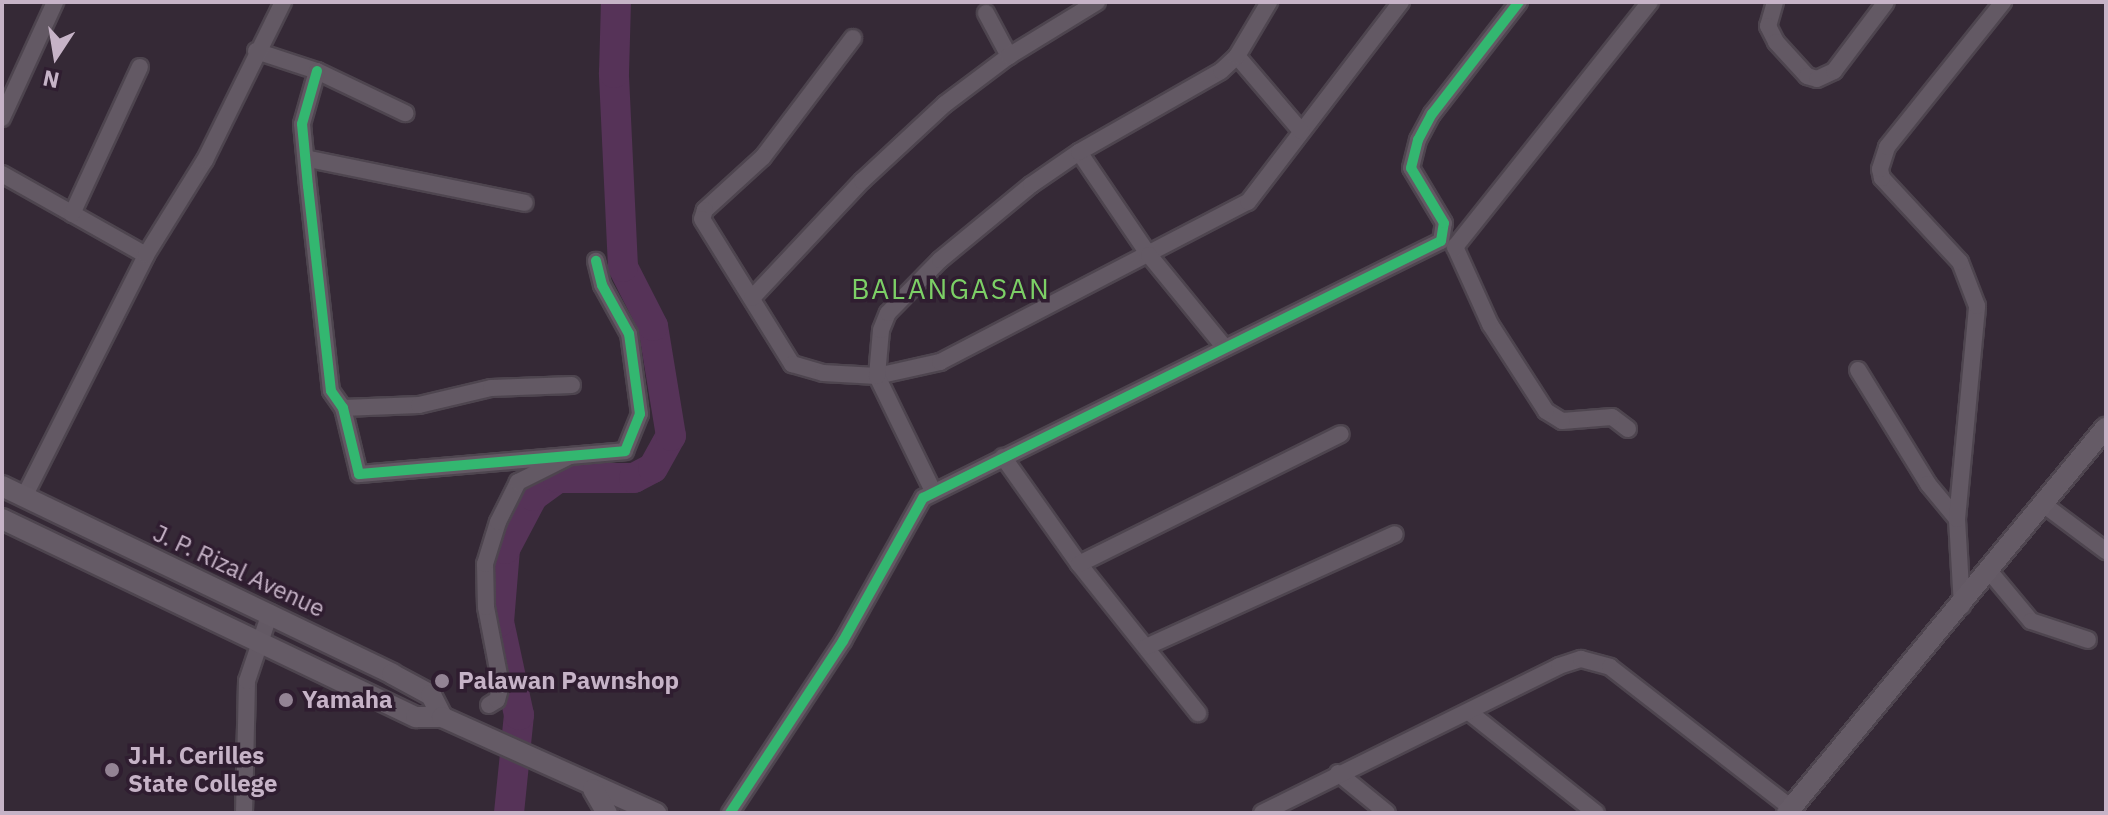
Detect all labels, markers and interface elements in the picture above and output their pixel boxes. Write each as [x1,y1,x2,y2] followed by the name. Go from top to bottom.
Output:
[16,16,96,96] north arrow
[40,64,62,96] text: N
[851,272,1051,306] district label: BALANGASAN
[149,519,329,623] street label: J. P. Rizal Avenue
[458,667,679,695] place label: Palawan Pawnshop
[433,672,451,690] marker: Palawan Pawnshop
[302,686,393,714] place label: Yamaha
[277,691,295,709] marker: Yamaha
[128,742,277,798] place label: J.H. Cerilles State College
[103,761,121,779] marker: J.H. Cerilles State College

